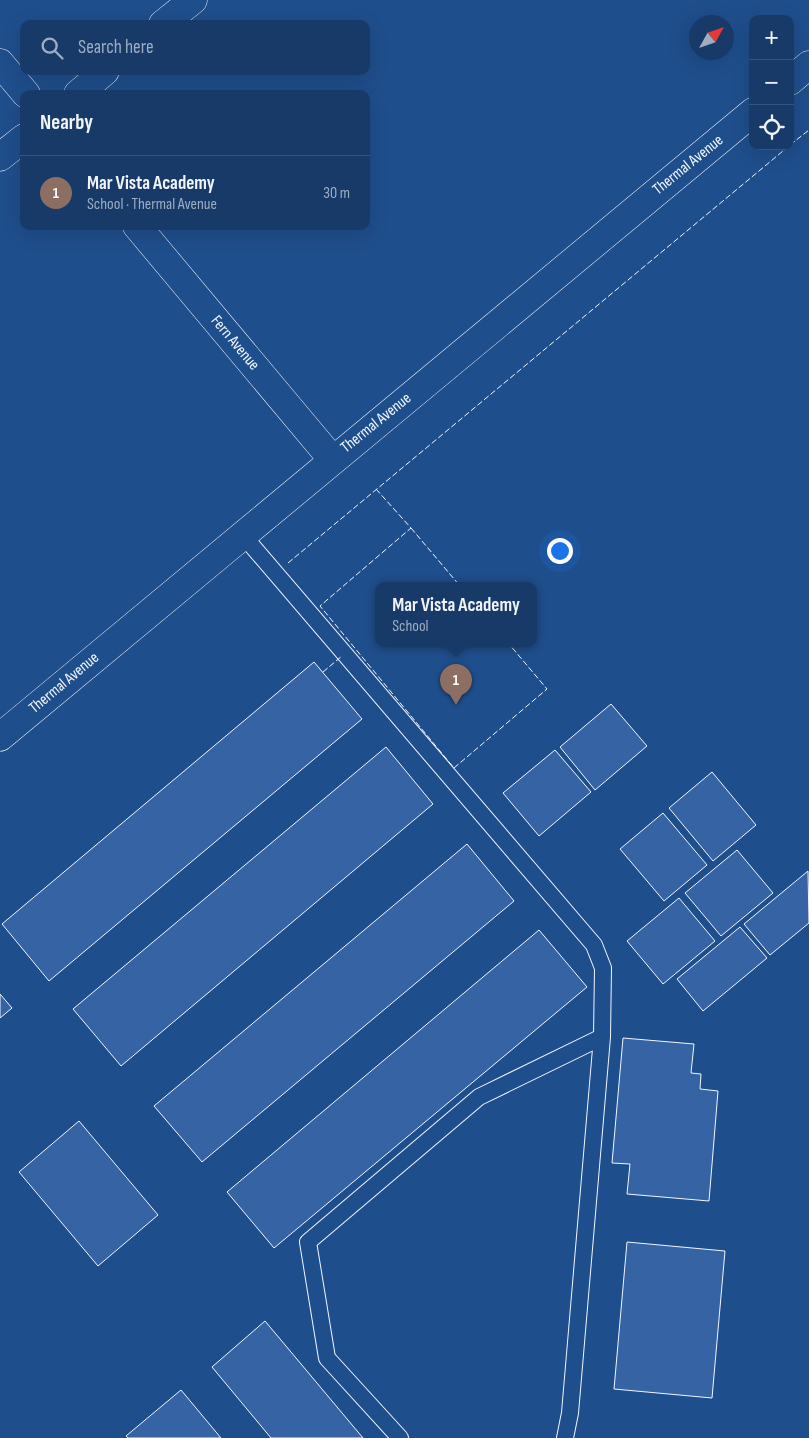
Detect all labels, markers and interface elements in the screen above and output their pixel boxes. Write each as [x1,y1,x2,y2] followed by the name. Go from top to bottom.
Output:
[689,15,734,60] north arrow
[749,15,794,150] map controls
[749,15,794,60] button: +
[20,20,370,75] search box
[38,34,66,62] icon: search
[78,36,154,59] text: Search here
[749,60,794,105] button: −
[749,105,794,150] button: locate
[40,110,93,135] text: Nearby
[649,131,727,199] street label: Thermal Avenue
[87,172,215,195] text: Mar Vista Academy
[53,184,59,203] text: 1
[323,184,350,203] text: 30 m
[87,195,217,214] text: School · Thermal Avenue
[207,312,263,374] street label: Fern Avenue
[337,389,415,457] street label: Thermal Avenue
[547,538,573,564] your location
[375,582,537,647] popup
[392,594,520,617] text: Mar Vista Academy
[392,617,429,636] text: School
[25,648,103,718] street label: Thermal Avenue
[440,664,472,705] pin: 1

